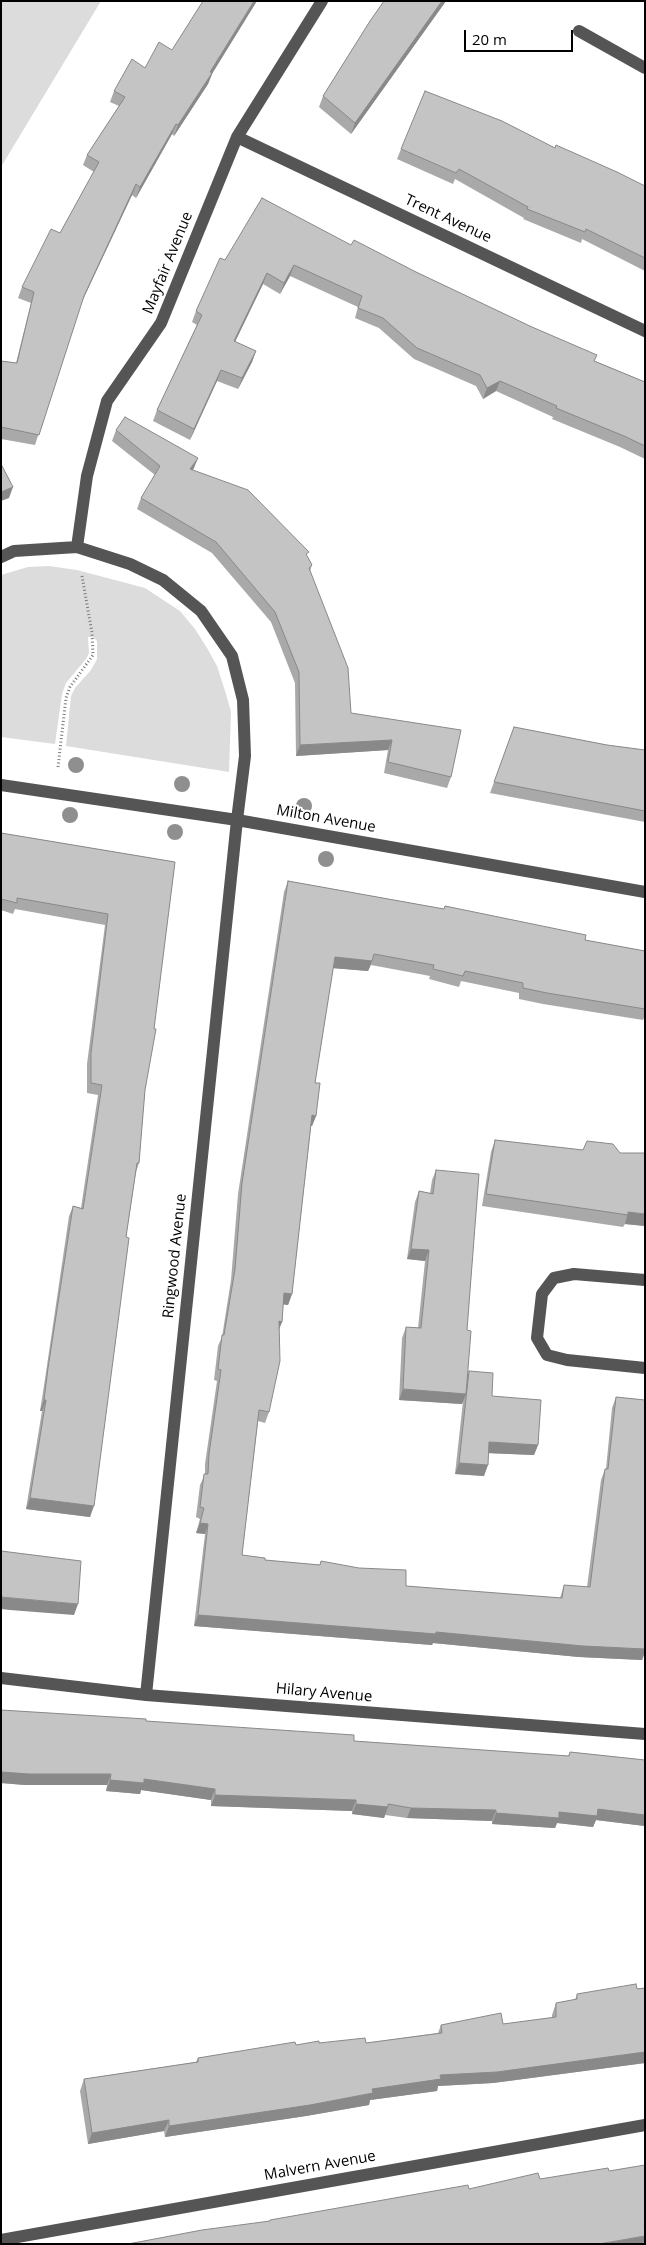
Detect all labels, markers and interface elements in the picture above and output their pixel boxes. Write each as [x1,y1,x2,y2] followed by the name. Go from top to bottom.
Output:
[466,20,575,52] scale bar
[472,29,507,49] text: 20 m
[402,191,494,247] street label: Trent Avenue
[139,209,197,317] street label: Mayfair Avenue
[275,801,377,837] street label: Milton Avenue
[159,1193,191,1319] street label: Ringwood Avenue
[275,1680,373,1706] street label: Hilary Avenue
[263,2147,377,2185] street label: Malvern Avenue

